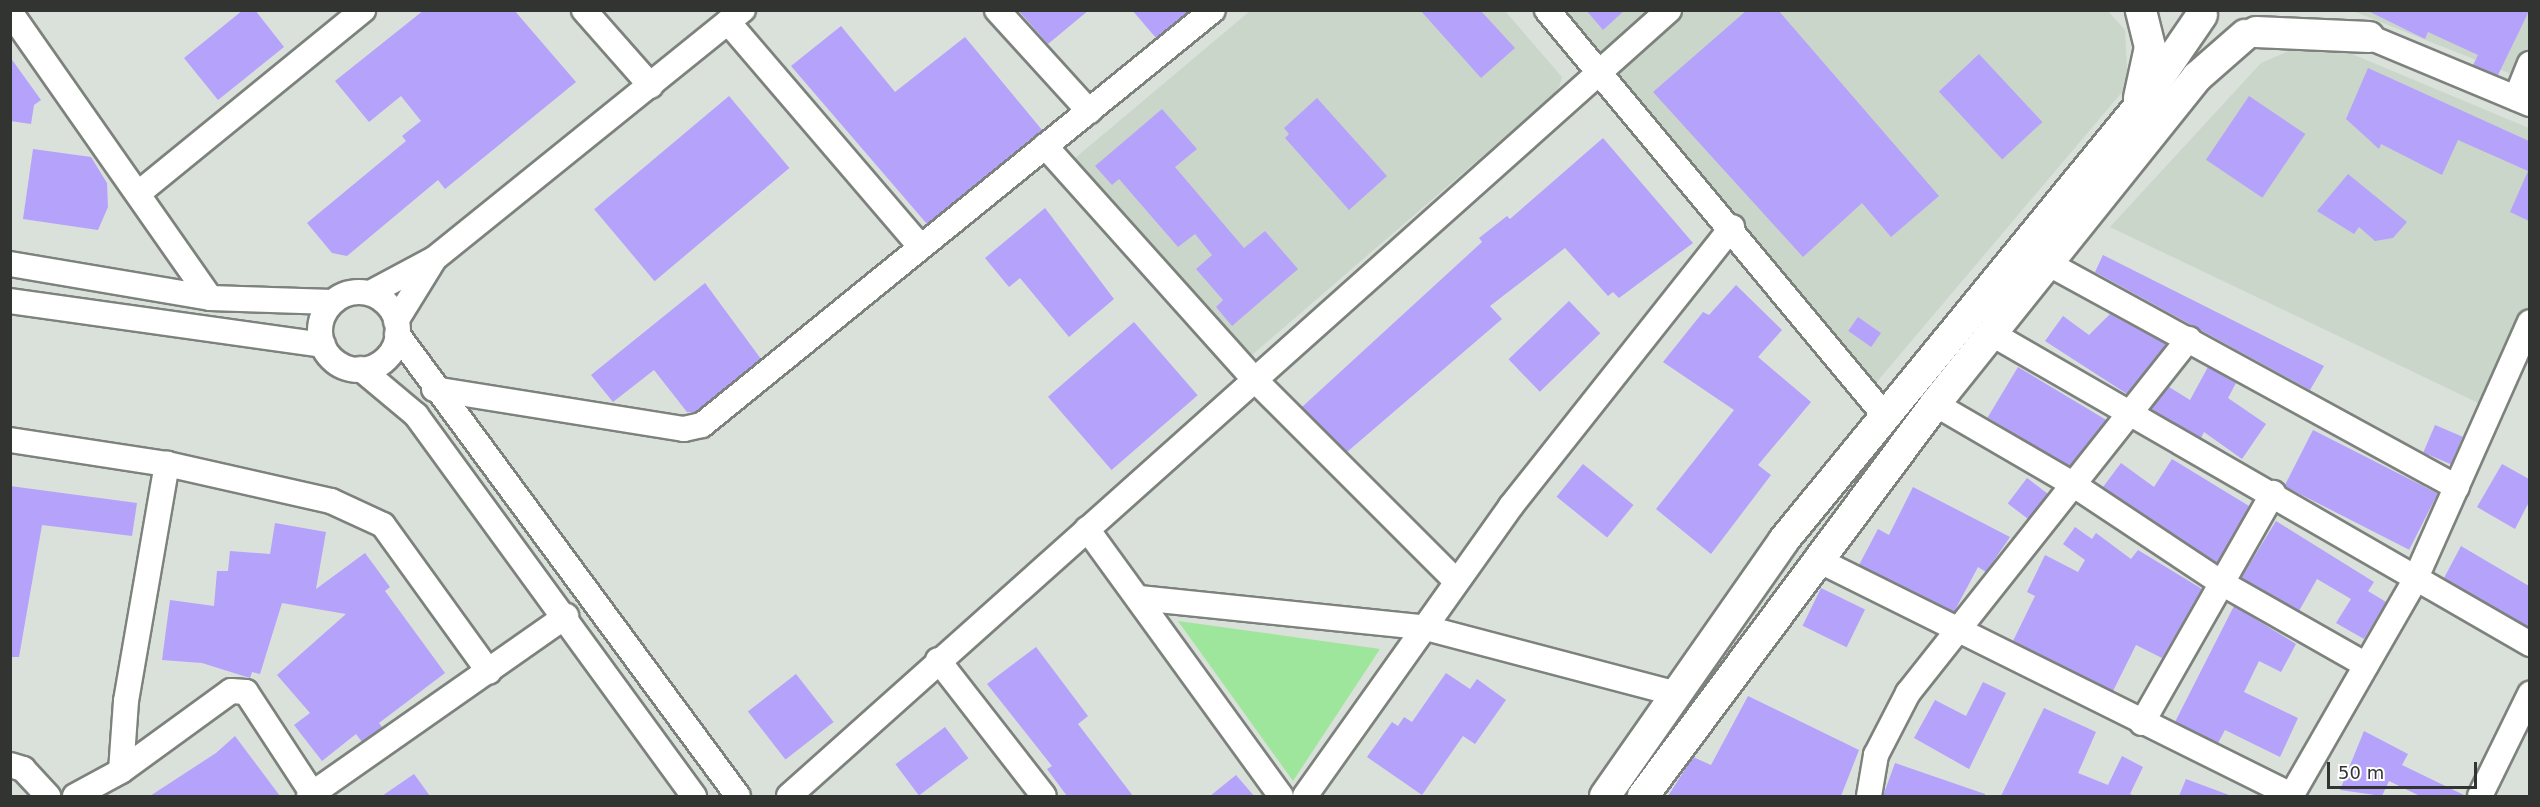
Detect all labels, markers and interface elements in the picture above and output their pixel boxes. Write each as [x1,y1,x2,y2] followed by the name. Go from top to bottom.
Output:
[2330,750,2480,788] scale bar
[2338,762,2384,783] text: 50 m

